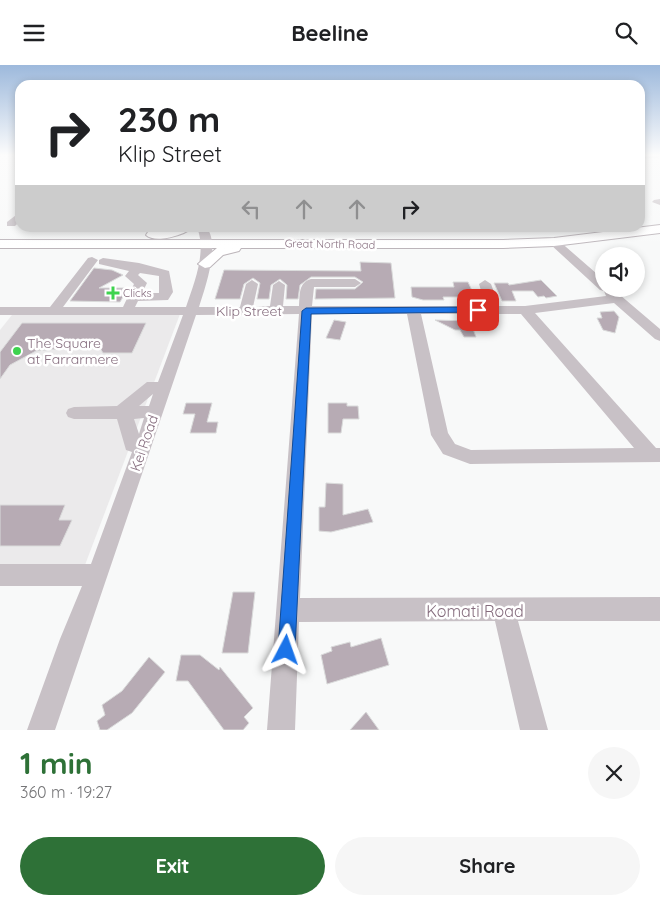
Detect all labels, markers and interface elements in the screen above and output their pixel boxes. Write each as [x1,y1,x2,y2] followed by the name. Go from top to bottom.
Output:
[20,19,48,47] icon: menu
[291,19,369,47] text: Beeline
[612,19,640,47] icon: search
[118,97,220,141] text: 230 m
[35,100,100,165] icon: right
[118,140,222,168] text: Klip Street
[237,195,265,223] icon: left
[290,195,318,223] icon: ahead
[343,195,371,223] icon: ahead
[396,195,424,223] icon: right
[285,236,375,252] street label: Great North Road
[595,247,645,297] map controls
[595,247,645,297] button: sound
[123,286,152,300] place label: Clicks
[107,287,119,299] marker: Clicks
[457,289,499,331] pin
[464,296,492,324] icon: arrive
[216,302,282,320] street label: Klip Street
[27,334,118,368] place label: The Square at Farrarmere
[11,345,23,357] marker: The Square at Farrarmere
[126,412,162,474] street label: Kei Road
[426,601,524,621] street label: Komati Road
[259,623,311,675] position arrow
[20,744,93,782] text: 1 min
[588,747,640,799] button: close
[20,782,112,802] text: 360 m · 19:27
[20,837,325,895] button: Exit
[335,837,640,895] button: Share

